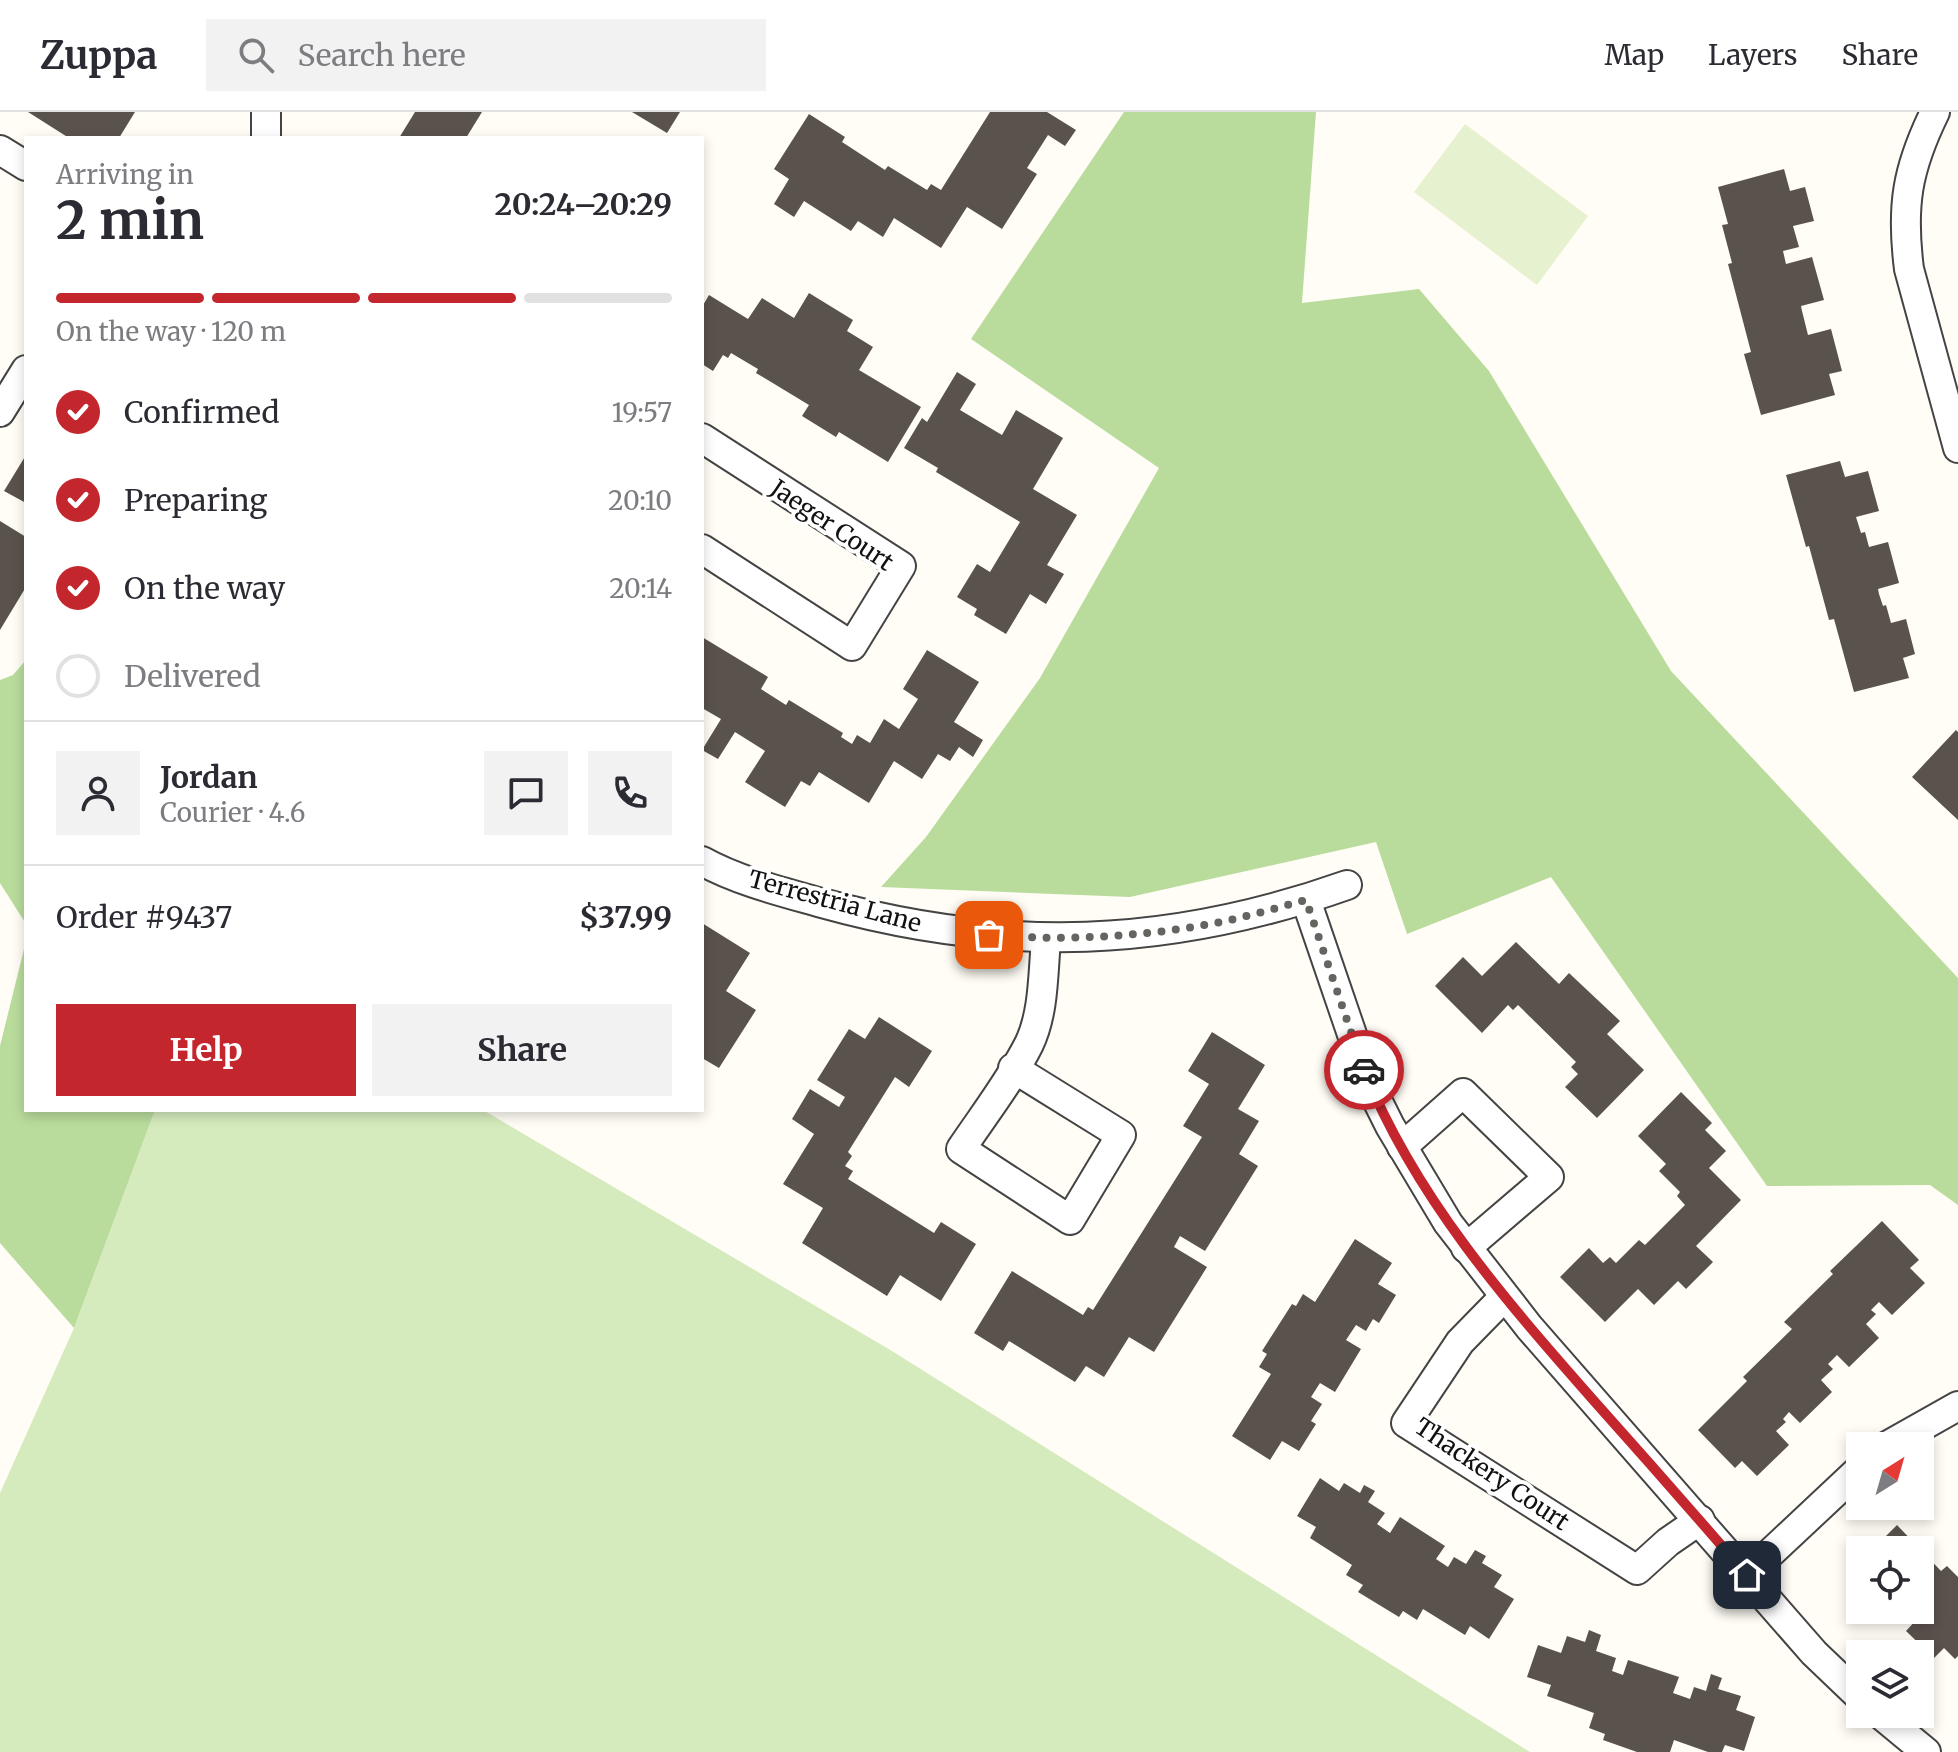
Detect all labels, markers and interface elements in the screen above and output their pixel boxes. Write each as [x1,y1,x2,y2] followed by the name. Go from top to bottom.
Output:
[206,19,766,91] search box
[40,32,158,79] text: Zuppa
[234,33,278,77] icon: search
[298,36,466,74] text: Search here
[1604,37,1664,73] text: Map
[1708,37,1797,73] text: Layers
[1841,37,1918,73] text: Share
[56,158,194,191] text: Arriving in
[495,185,672,223] text: 20:24–20:29
[56,188,204,253] text: 2 min
[56,315,286,348] text: On the way · 120 m
[56,390,100,434] icon: check
[124,393,279,431] text: Confirmed
[612,396,672,429] text: 19:57
[764,472,900,578] street label: Jaeger Court
[56,478,100,522] icon: check
[124,481,267,519] text: Preparing
[608,484,672,517] text: 20:10
[56,566,100,610] icon: check
[124,569,285,607] text: On the way
[609,572,672,605] text: 20:14
[124,657,261,695] text: Delivered
[56,751,140,835] button: person
[484,751,568,835] button: chat
[588,751,672,835] button: phone
[160,758,258,796] text: Jordan
[160,796,306,829] text: Courier · 4.6
[745,863,925,939] street label: Terrestria Lane
[56,898,232,936] text: Order #9437
[579,898,672,936] text: $37.99
[955,901,1023,969] pin
[967,913,1011,957] icon: bag
[56,1004,356,1096] button: Help
[372,1004,672,1096] button: Share
[1324,1030,1404,1110] courier
[1342,1048,1386,1092] icon: car
[1409,1411,1576,1537] street label: Thackery Court
[1846,1432,1934,1520] north arrow
[1846,1432,1934,1728] map controls
[1846,1536,1934,1624] button: locate
[1713,1541,1781,1609] pin
[1725,1553,1769,1597] icon: home
[1846,1640,1934,1728] button: layers

